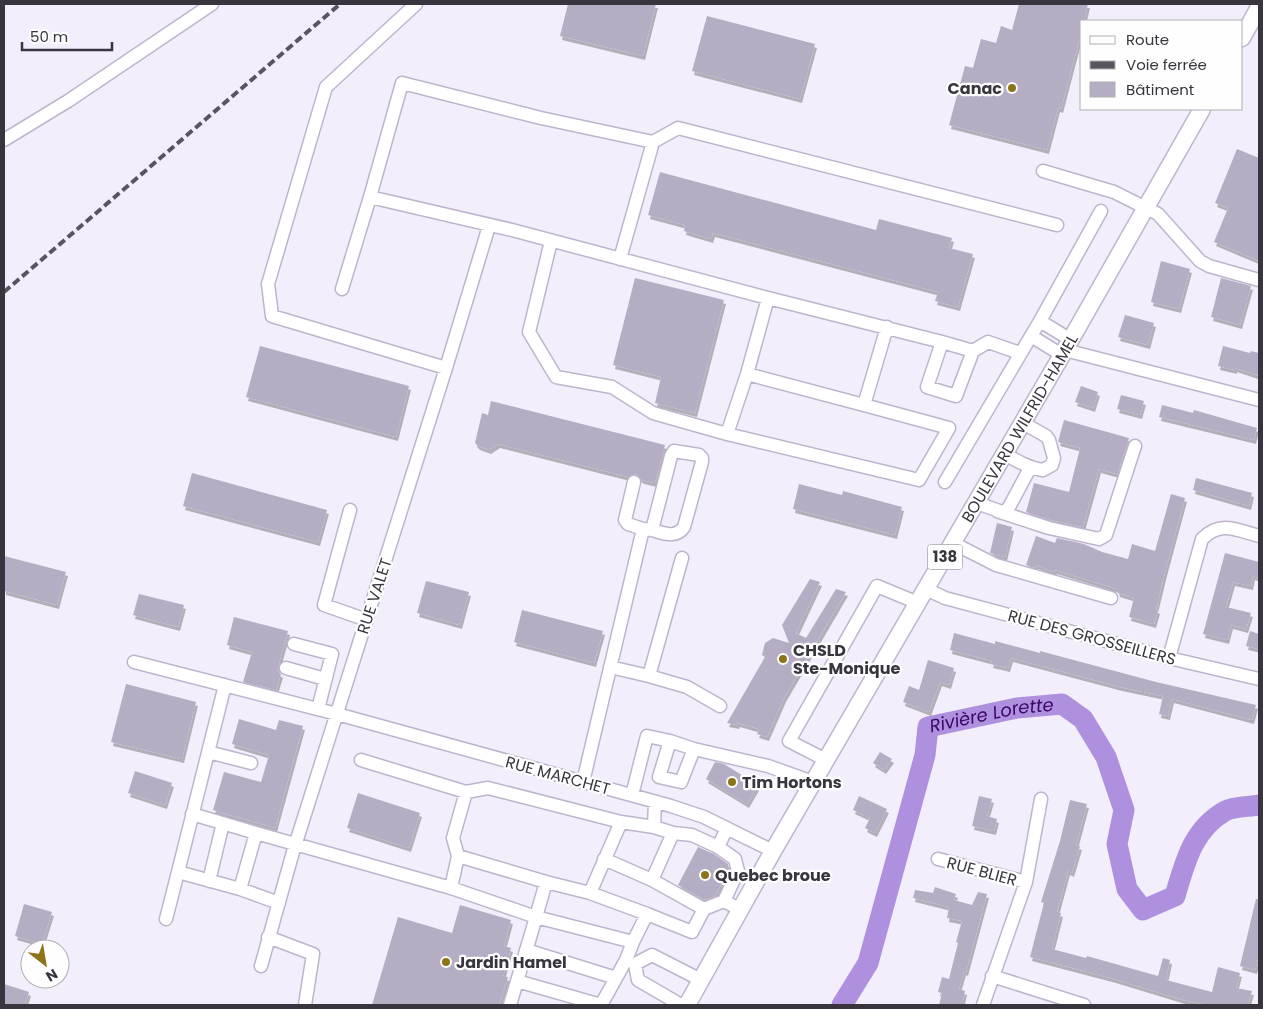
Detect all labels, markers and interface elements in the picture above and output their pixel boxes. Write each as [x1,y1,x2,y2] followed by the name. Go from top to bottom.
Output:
[22,20,112,52] scale bar
[1080,20,1243,110] legend
[30,26,68,47] text: 50 m
[1126,29,1169,50] text: Route
[1126,54,1207,75] text: Voie ferrée
[948,77,1002,100] place label: Canac
[1126,79,1194,100] text: Bâtiment
[1006,82,1018,94] marker: Canac
[956,330,1084,527] street label: BOULEVARD WILFRID-HAMEL
[928,544,962,570] road number: 138
[351,555,398,637] street label: RUE VALET
[1005,604,1178,671] street label: RUE DES GROSSEILLERS
[793,639,901,680] place label: CHSLD Ste-Monique
[777,653,789,665] marker: CHSLD Ste-Monique
[927,692,1055,738] water label: Rivière Lorette
[503,750,613,801] street label: RUE MARCHET
[742,771,842,794] place label: Tim Hortons
[726,776,738,788] marker: Tim Hortons
[944,851,1019,892] street label: RUE BLIER
[715,864,831,887] place label: Quebec broue
[699,869,711,881] marker: Quebec broue
[20,939,70,989] north arrow
[456,951,567,974] place label: Jardin Hamel
[440,956,452,968] marker: Jardin Hamel
[42,964,61,986] text: N

